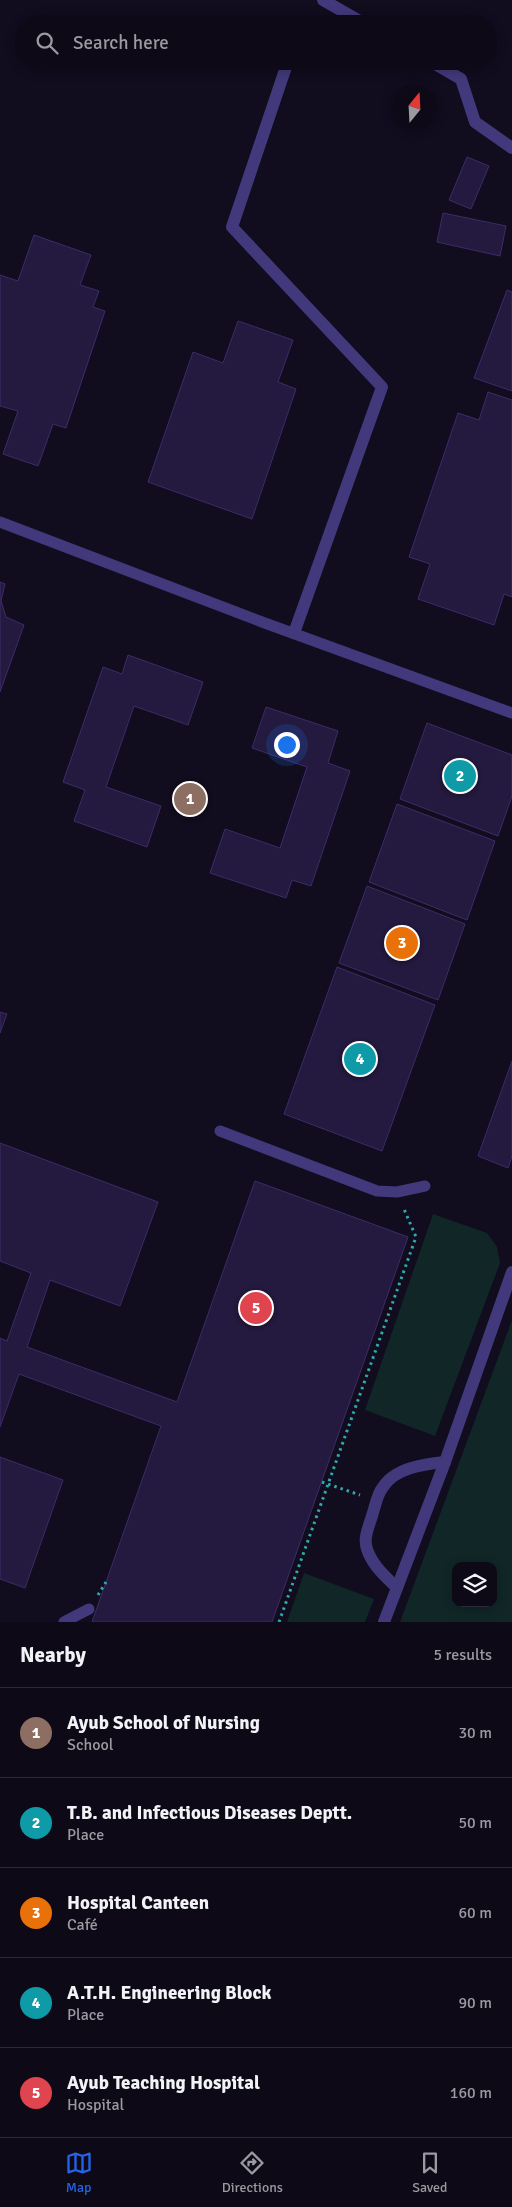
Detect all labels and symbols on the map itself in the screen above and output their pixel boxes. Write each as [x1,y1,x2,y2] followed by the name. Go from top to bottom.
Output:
[392,85,437,130] north arrow
[274,732,300,758] your location
[444,757,476,795] pin: 2
[174,780,206,818] pin: 1
[386,924,418,962] pin: 3
[344,1040,376,1078] pin: 4
[240,1289,272,1327] pin: 5

